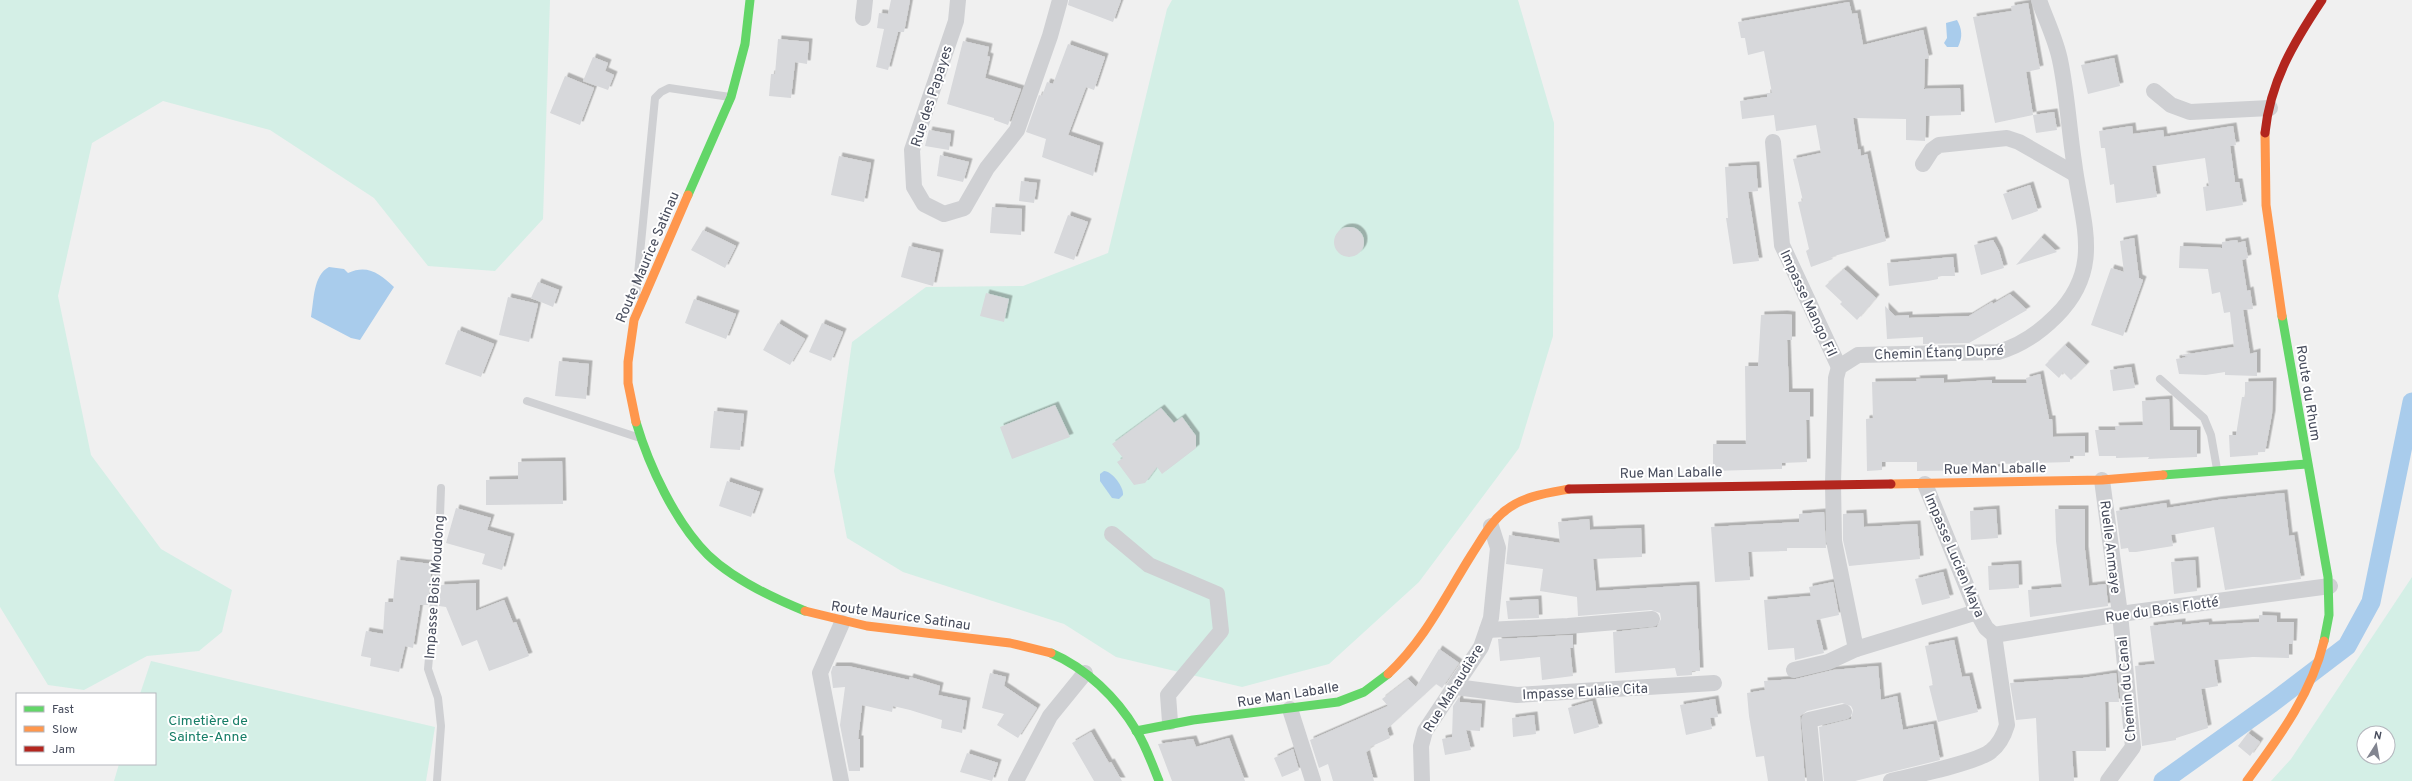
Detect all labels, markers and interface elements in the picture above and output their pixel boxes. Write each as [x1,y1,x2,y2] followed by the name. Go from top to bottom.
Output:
[908,44,957,149] street label: Rue des Papayes
[613,189,684,326] street label: Route Maurice Satinau
[1775,248,1840,360] street label: Impasse Mango Fil
[1874,342,2004,364] street label: Chemin Étang Dupré
[2292,344,2323,442] street label: Route du Rhum
[1943,460,2047,479] street label: Rue Man Laballe
[1619,464,1723,483] street label: Rue Man Laballe
[1920,491,1987,620] street label: Impasse Lucien Maya
[2095,500,2124,595] street label: Ruelle Anmaye
[422,515,449,660] street label: Impasse Bois Moudong
[2104,594,2220,627] street label: Rue du Bois Flotté
[830,598,972,635] street label: Route Maurice Satinau
[2114,635,2141,742] street label: Chemin du Canal
[1420,642,1488,736] street label: Rue Mahaudière
[1236,679,1340,712] street label: Rue Man Laballe
[1522,681,1648,704] street label: Impasse Eulalie Cita
[16,693,156,765] legend
[52,702,74,718] text: Fast
[168,713,248,746] park label: Cimetière de Sainte-Anne
[52,722,78,738] text: Slow
[2356,725,2396,765] north arrow
[2373,729,2383,744] text: N
[52,742,75,758] text: Jam

